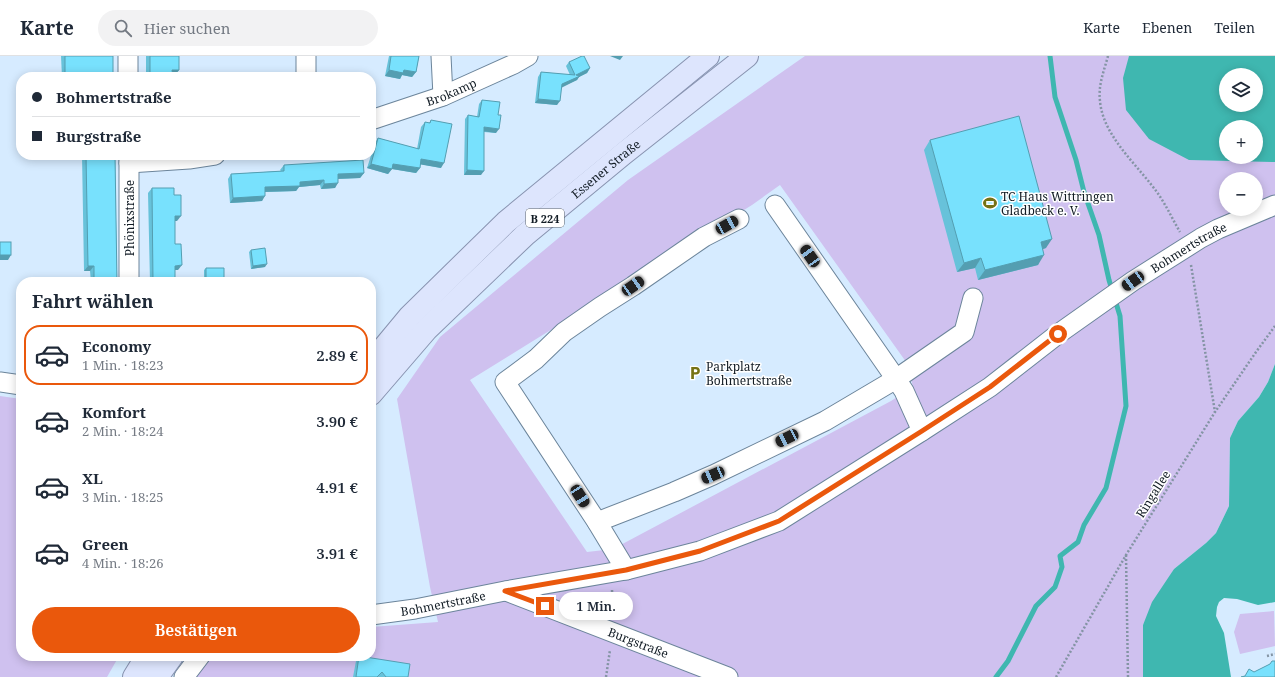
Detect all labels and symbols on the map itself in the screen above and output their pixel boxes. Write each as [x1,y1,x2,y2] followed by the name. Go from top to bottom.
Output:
[424,74,479,110] street label: Brokamp
[567,135,644,202] street label: Essener Straße
[121,180,138,256] street label: Phönixstraße
[1001,188,1114,219] place label: TC Haus Wittringen Gladbeck e. V.
[982,195,998,211] sports icon: TC Haus Wittringen Gladbeck e. V.
[526,209,564,227] road number: B 224
[714,214,740,236] car
[1147,218,1229,276] street label: Bohmertstraße
[798,243,822,269] car
[1120,269,1146,293] car
[620,274,646,298] car
[1049,325,1067,343] route start
[706,358,792,389] place label: Parkplatz Bohmertstraße
[687,365,703,381] parking icon: Parkplatz Bohmertstraße
[774,427,800,449] car
[700,465,726,485] car
[1132,467,1174,521] street label: Ringallee
[568,483,592,509] car
[400,587,487,619] street label: Bohmertstraße
[559,592,633,620] callout: 1 Min.
[536,597,554,615] route end
[606,623,671,662] street label: Burgstraße

